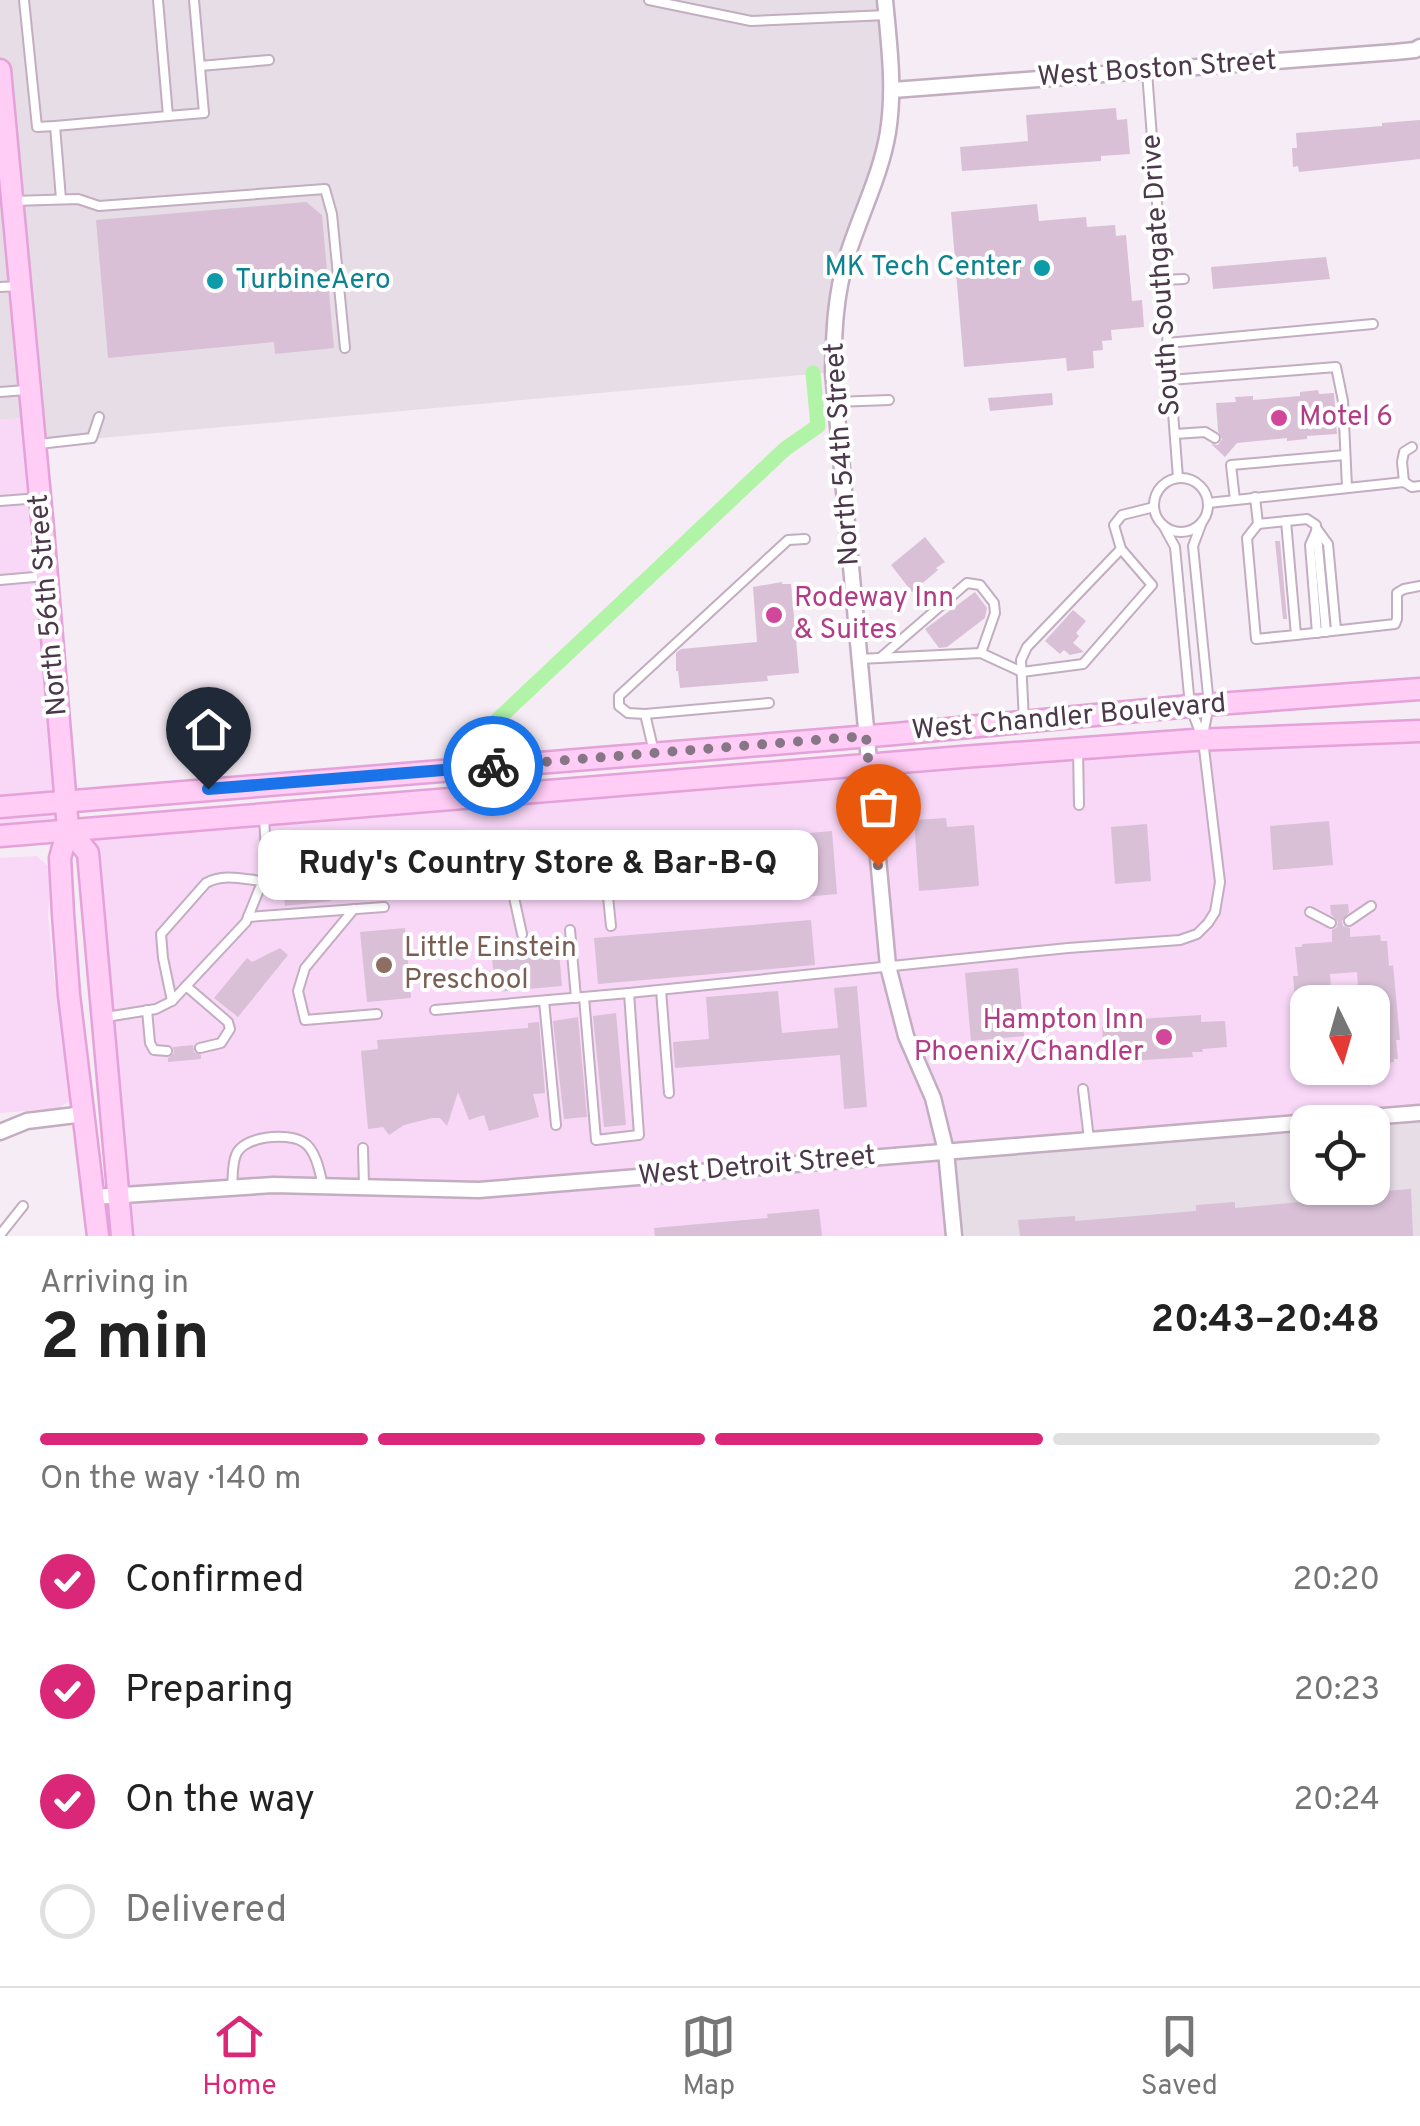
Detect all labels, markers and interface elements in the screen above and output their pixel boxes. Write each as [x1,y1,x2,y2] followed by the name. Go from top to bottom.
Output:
[1036,44,1278,96] street label: West Boston Street
[1134,133,1190,417] street label: South Southgate Drive
[824,250,1022,286] place label: MK Tech Center
[1031,257,1053,279] marker: MK Tech Center
[235,263,391,299] place label: TurbineAero
[204,270,226,292] marker: TurbineAero
[817,341,869,567] street label: North 54th Street
[1299,400,1393,436] place label: Motel 6
[1268,407,1290,429] marker: Motel 6
[21,493,77,717] street label: North 56th Street
[794,581,954,649] place label: Rodeway Inn & Suites
[763,604,785,626] marker: Rodeway Inn & Suites
[910,686,1228,750] street label: West Chandler Boulevard
[166,687,251,790] pin
[181,702,236,757] icon: home
[443,716,543,816] courier
[466,739,521,794] icon: bike
[836,764,921,867] pin
[851,779,906,834] icon: bag
[258,831,818,901] callout: Rudy's Country Store & Bar-B-Q
[298,845,778,885] text: Rudy's Country Store & Bar-B-Q
[404,931,577,999] place label: Little Einstein Preschool
[373,954,395,976] marker: Little Einstein Preschool
[1290,985,1390,1085] north arrow
[1290,985,1390,1205] map controls
[914,1003,1144,1071] place label: Hampton Inn Phoenix/Chandler
[1153,1026,1175,1048] marker: Hampton Inn Phoenix/Chandler
[1290,1105,1390,1205] button: locate
[637,1139,877,1195] street label: West Detroit Street
[40,1264,189,1304] text: Arriving in
[1151,1297,1380,1346] text: 20:43–20:48
[40,1300,210,1382] text: 2 min
[40,1460,301,1500] text: On the way · 140 m
[40,1554,95,1609] icon: check
[125,1557,304,1606] text: Confirmed
[1293,1561,1380,1601] text: 20:20
[40,1664,95,1719] icon: check
[125,1667,294,1716] text: Preparing
[1294,1671,1380,1711] text: 20:23
[40,1774,95,1829] icon: check
[125,1777,315,1826] text: On the way
[1294,1781,1380,1821] text: 20:24
[125,1887,287,1936] text: Delivered
[202,2009,277,2105] tab: Home
[681,2009,736,2105] tab: Map
[1141,2009,1218,2105] tab: Saved

